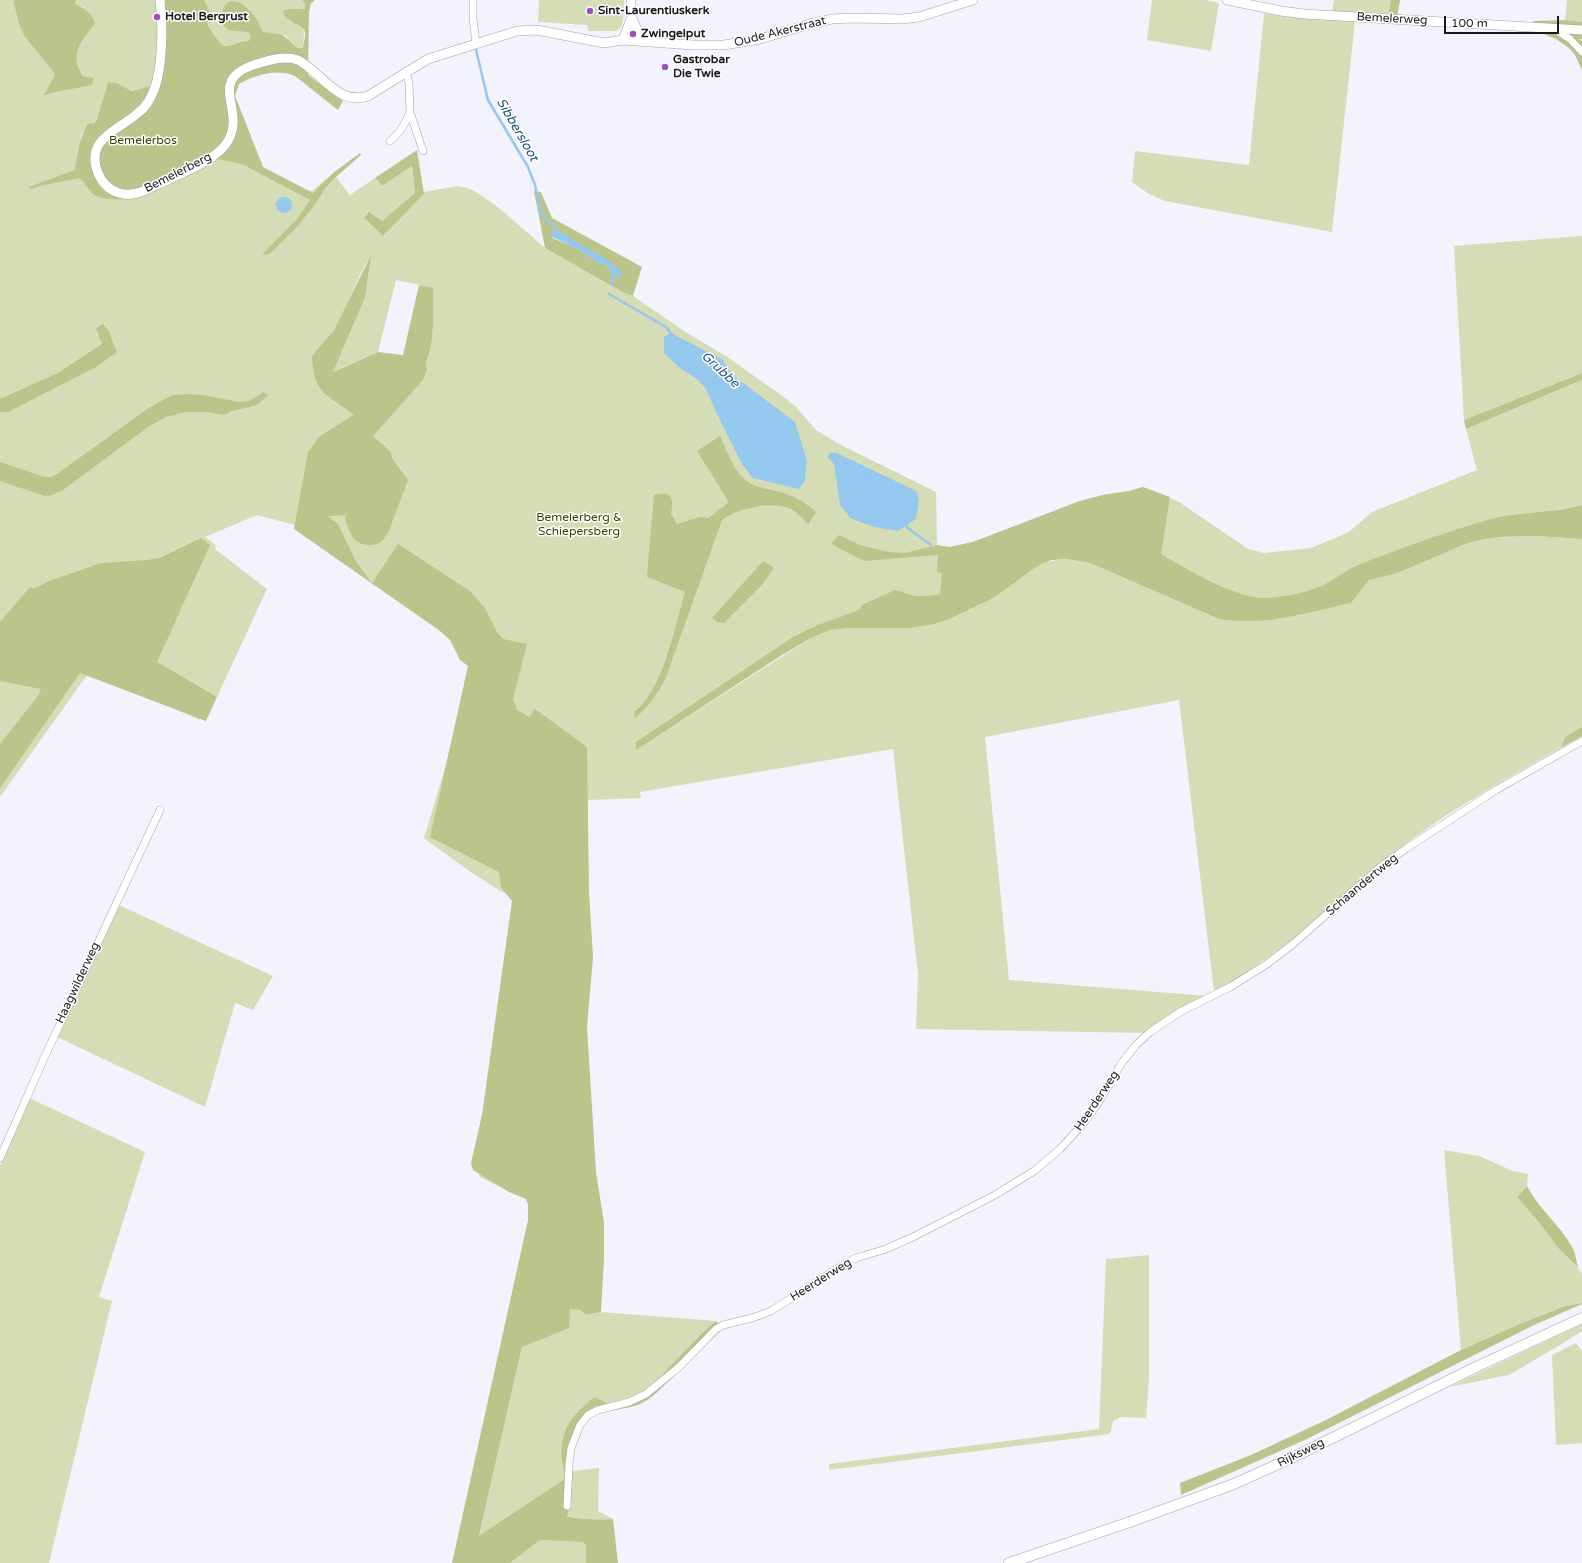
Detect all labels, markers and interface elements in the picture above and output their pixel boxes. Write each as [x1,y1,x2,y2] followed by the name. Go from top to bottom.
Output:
[598,4,709,18] place label: Sint-Laurentiuskerk
[585,6,595,16] marker: Sint-Laurentiuskerk
[1446,8,1561,34] scale bar
[165,10,248,24] place label: Hotel Bergrust
[1356,10,1428,28] street label: Bemelerweg
[152,12,162,22] marker: Hotel Bergrust
[733,14,827,50] street label: Oude Akerstraat
[1451,16,1488,30] text: 100 m
[641,27,705,41] place label: Zwingelput
[628,29,638,39] marker: Zwingelput
[673,53,730,81] place label: Gastrobar Die Twie
[660,62,670,72] marker: Gastrobar Die Twie
[493,96,541,164] water label: Sibbersloot
[109,134,177,148] park label: Bemelerbos
[142,150,214,196] street label: Bemelerberg
[698,348,742,392] water label: Grubbe
[536,511,622,539] park label: Bemelerberg & Schiepersberg
[1323,851,1401,919] street label: Schaandertweg
[53,940,103,1026] street label: Haagwilderweg
[1072,1068,1122,1134] street label: Heerderweg
[788,1255,854,1305] street label: Heerderweg
[1275,1435,1327,1471] street label: Rijksweg

